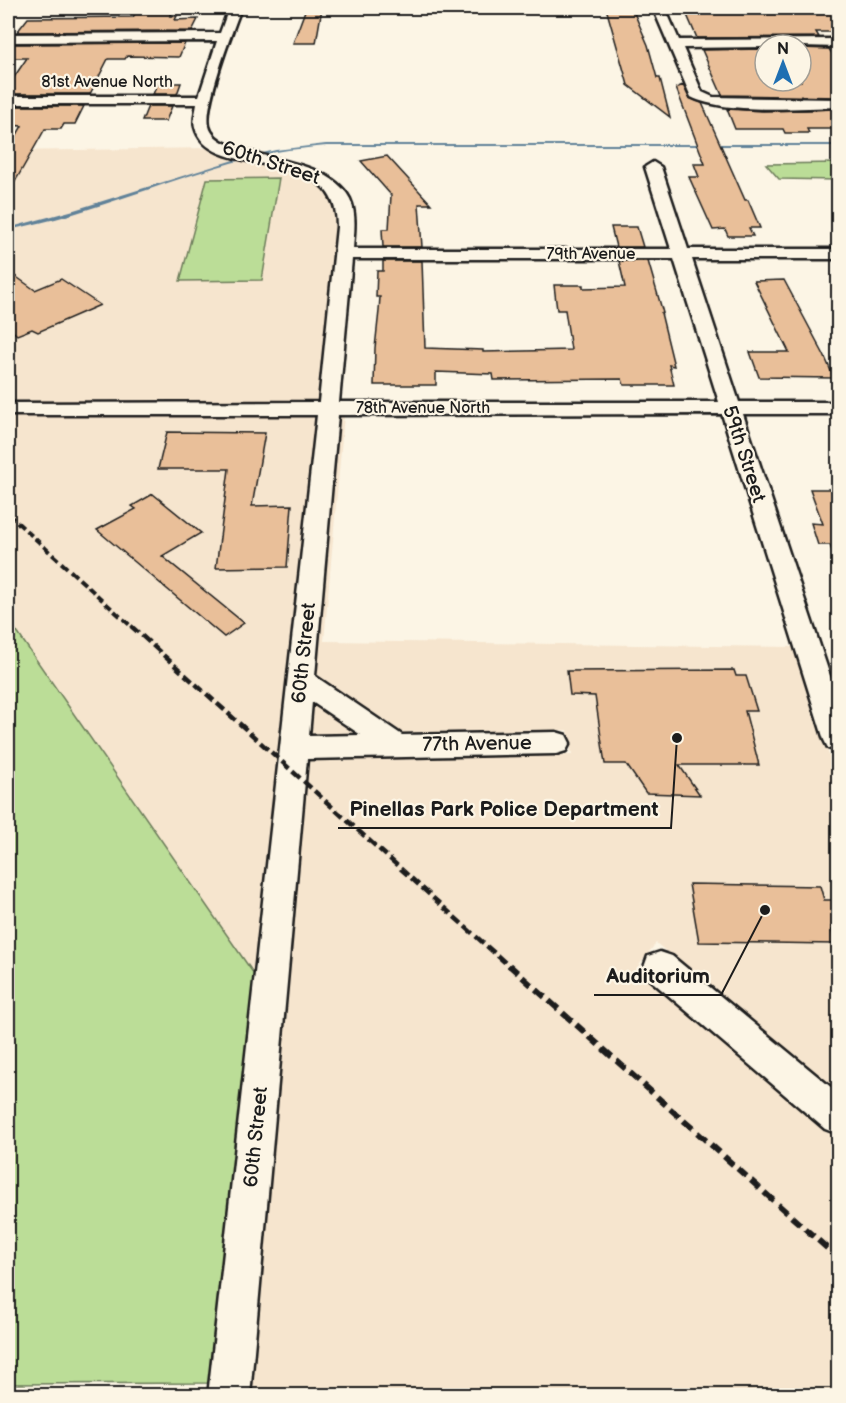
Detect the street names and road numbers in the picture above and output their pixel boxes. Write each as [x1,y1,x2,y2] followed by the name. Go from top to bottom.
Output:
[41,73,173,92] street label: 81st Avenue North
[219,136,323,190] street label: 60th Street
[547,245,636,264] street label: 79th Avenue
[356,399,490,418] street label: 78th Avenue North
[717,403,771,505] street label: 59th Street
[287,601,321,705] street label: 60th Street
[422,731,532,757] street label: 77th Avenue
[239,1085,273,1189] street label: 60th Street

